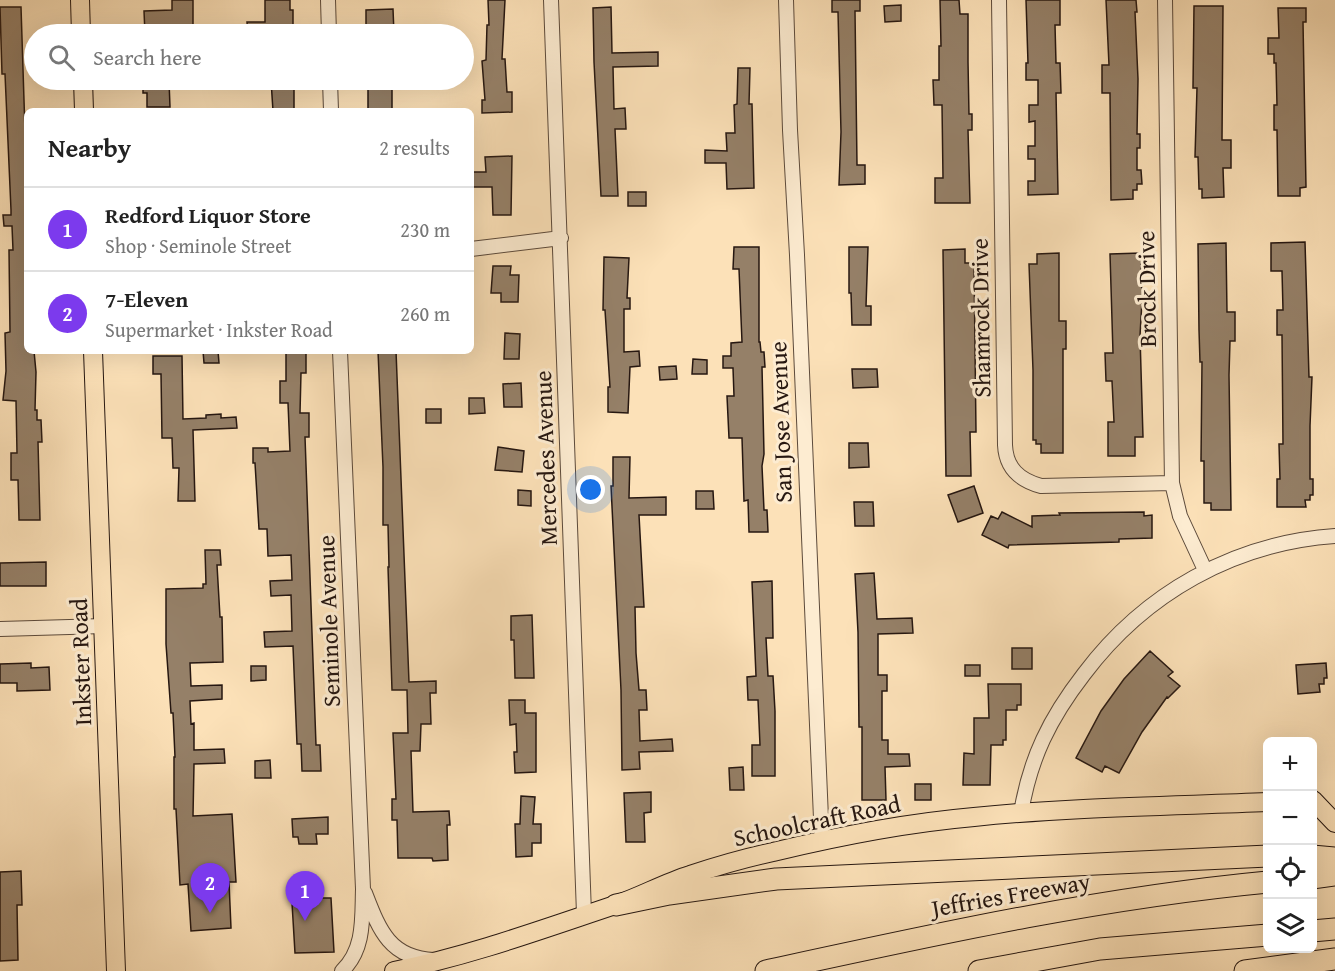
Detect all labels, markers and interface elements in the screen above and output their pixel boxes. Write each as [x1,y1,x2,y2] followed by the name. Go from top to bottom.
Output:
[24,24,474,90] search box
[45,41,78,74] icon: search
[93,41,202,73] text: Search here
[48,128,131,167] text: Nearby
[379,133,450,162] text: 2 results
[105,199,311,231] text: Redford Liquor Store
[62,215,73,244] text: 1
[400,215,450,244] text: 230 m
[1128,230,1165,348] street label: Brock Drive
[105,231,292,260] text: Shop · Seminole Street
[962,238,999,398] street label: Shamrock Drive
[105,283,188,315] text: 7-Eleven
[62,299,73,328] text: 2
[400,299,450,328] text: 260 m
[105,315,333,344] text: Supermarket · Inkster Road
[760,341,801,503] street label: San Jose Avenue
[525,370,566,546] street label: Mercedes Avenue
[576,475,605,504] your location
[308,534,349,708] street label: Seminole Avenue
[61,597,100,726] street label: Inkster Road
[1263,737,1317,953] map controls
[1263,737,1317,791] button: +
[730,786,904,855] street label: Schoolcraft Road
[1263,791,1317,845] button: −
[1263,845,1317,899] button: locate
[926,863,1093,926] street label: Jeffries Freeway
[190,864,230,913] pin: 2
[286,872,324,921] pin: 1
[1263,899,1317,953] button: layers

